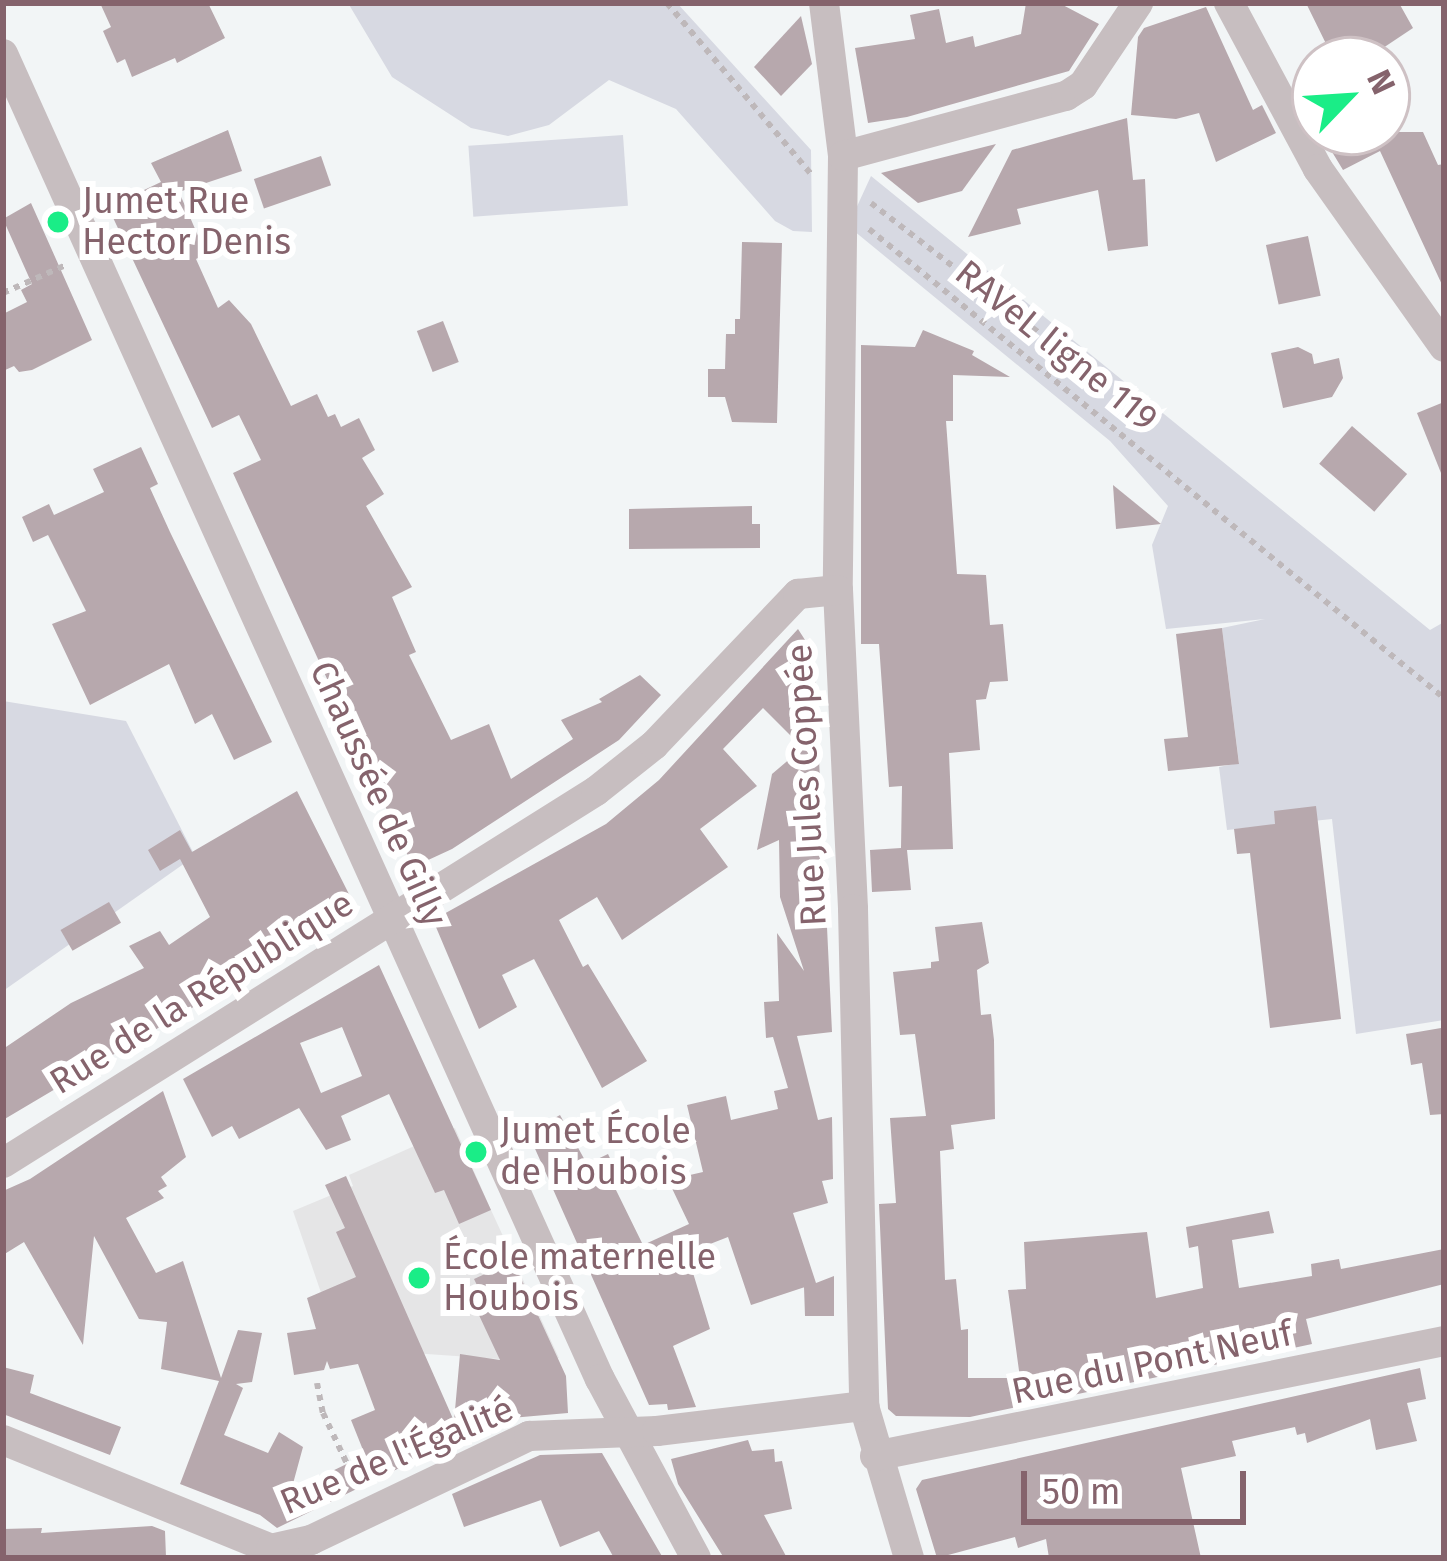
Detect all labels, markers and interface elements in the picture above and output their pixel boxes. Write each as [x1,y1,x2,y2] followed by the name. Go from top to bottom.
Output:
[1291,36,1411,156] north arrow
[1358,64,1404,100] text: N
[82,179,291,264] place label: Jumet Rue Hector Denis
[45,209,71,235] marker: Jumet Rue Hector Denis
[946,251,1166,441] street label: RAVeL ligne 119
[778,643,836,927] street label: Rue Jules Coppée
[300,655,456,933] street label: Chaussée de Gilly
[42,882,362,1104] street label: Rue de la République
[500,1109,691,1194] place label: Jumet École de Houbois
[463,1139,489,1165] marker: Jumet École de Houbois
[443,1235,716,1320] place label: École maternelle Houbois
[406,1265,432,1291] marker: École maternelle Houbois
[1008,1312,1296,1414] street label: Rue du Pont Neuf
[274,1387,520,1525] street label: Rue de l'Égalité
[1027,1447,1252,1521] scale bar
[1042,1470,1121,1514] text: 50 m

